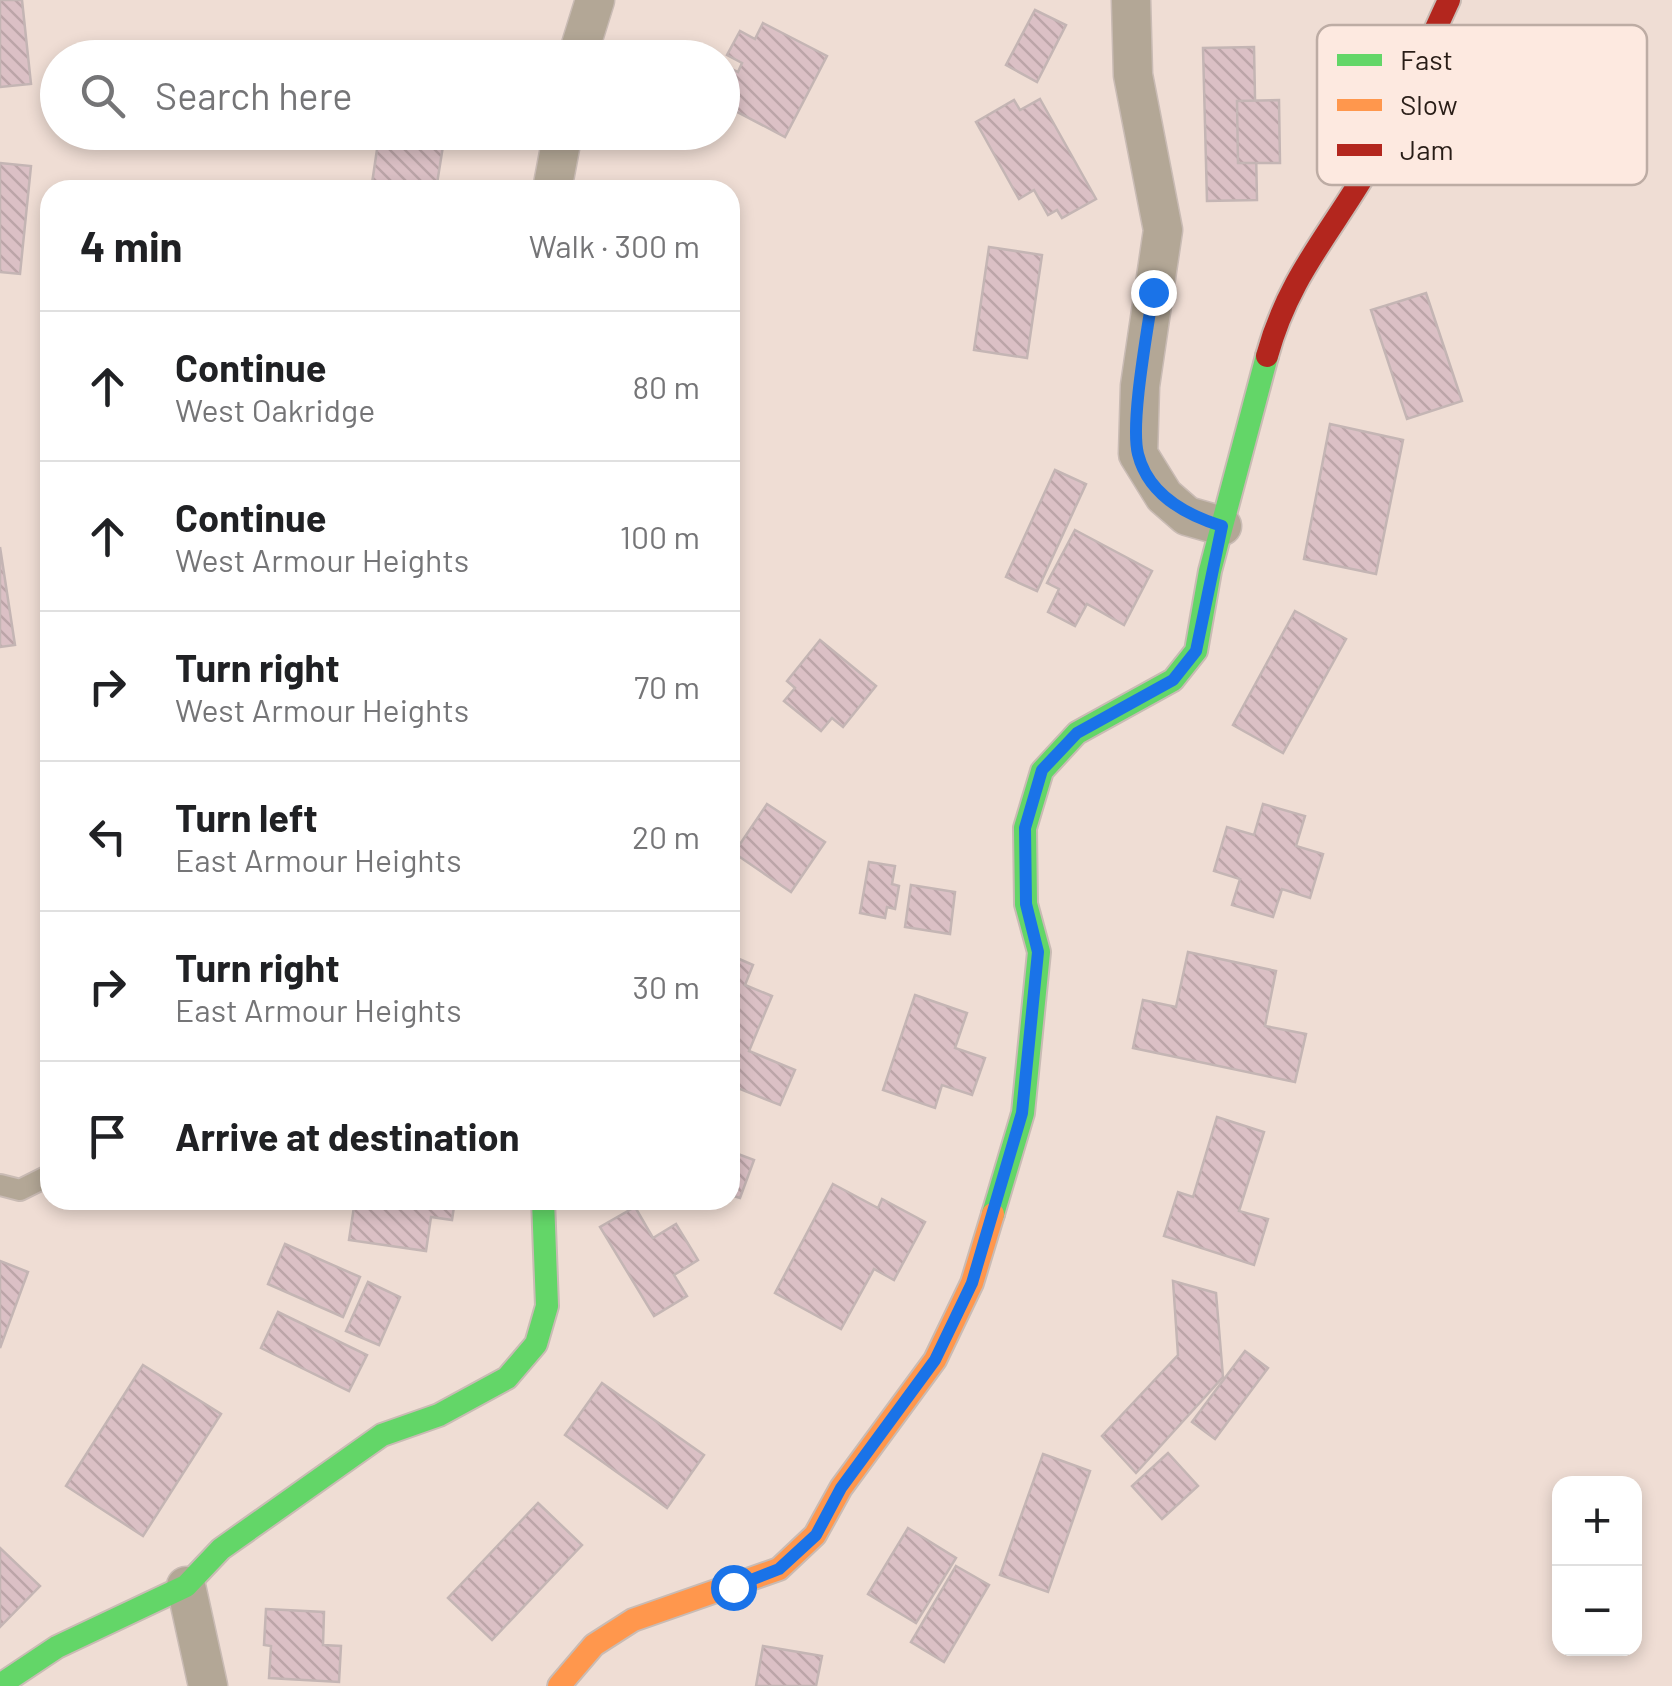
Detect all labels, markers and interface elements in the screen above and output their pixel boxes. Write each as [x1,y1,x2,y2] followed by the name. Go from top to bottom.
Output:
[1317,25,1647,185] legend
[40,40,740,150] search box
[1400,42,1453,76] text: Fast
[75,68,130,123] icon: search
[155,72,353,118] text: Search here
[1400,87,1458,121] text: Slow
[1400,132,1454,166] text: Jam
[80,220,183,270] text: 4 min
[529,226,700,264] text: Walk · 300 m
[1131,270,1177,316] route end
[175,344,326,390] text: Continue
[80,359,135,414] icon: ahead
[632,367,700,405] text: 80 m
[175,390,375,428] text: West Oakridge
[175,494,326,540] text: Continue
[80,509,135,564] icon: ahead
[620,517,700,555] text: 100 m
[175,540,469,578] text: West Armour Heights
[175,644,340,690] text: Turn right
[80,659,135,714] icon: right
[634,667,700,705] text: 70 m
[175,690,469,728] text: West Armour Heights
[175,794,318,840] text: Turn left
[80,809,135,864] icon: left
[632,817,700,855] text: 20 m
[175,840,462,878] text: East Armour Heights
[175,944,340,990] text: Turn right
[80,959,135,1014] icon: right
[633,967,700,1005] text: 30 m
[175,990,462,1028] text: East Armour Heights
[80,1109,135,1164] icon: arrive
[175,1113,520,1159] text: Arrive at destination
[1552,1476,1642,1656] map controls
[1552,1476,1642,1566] button: +
[711,1565,757,1611] route start
[1552,1566,1642,1656] button: −

